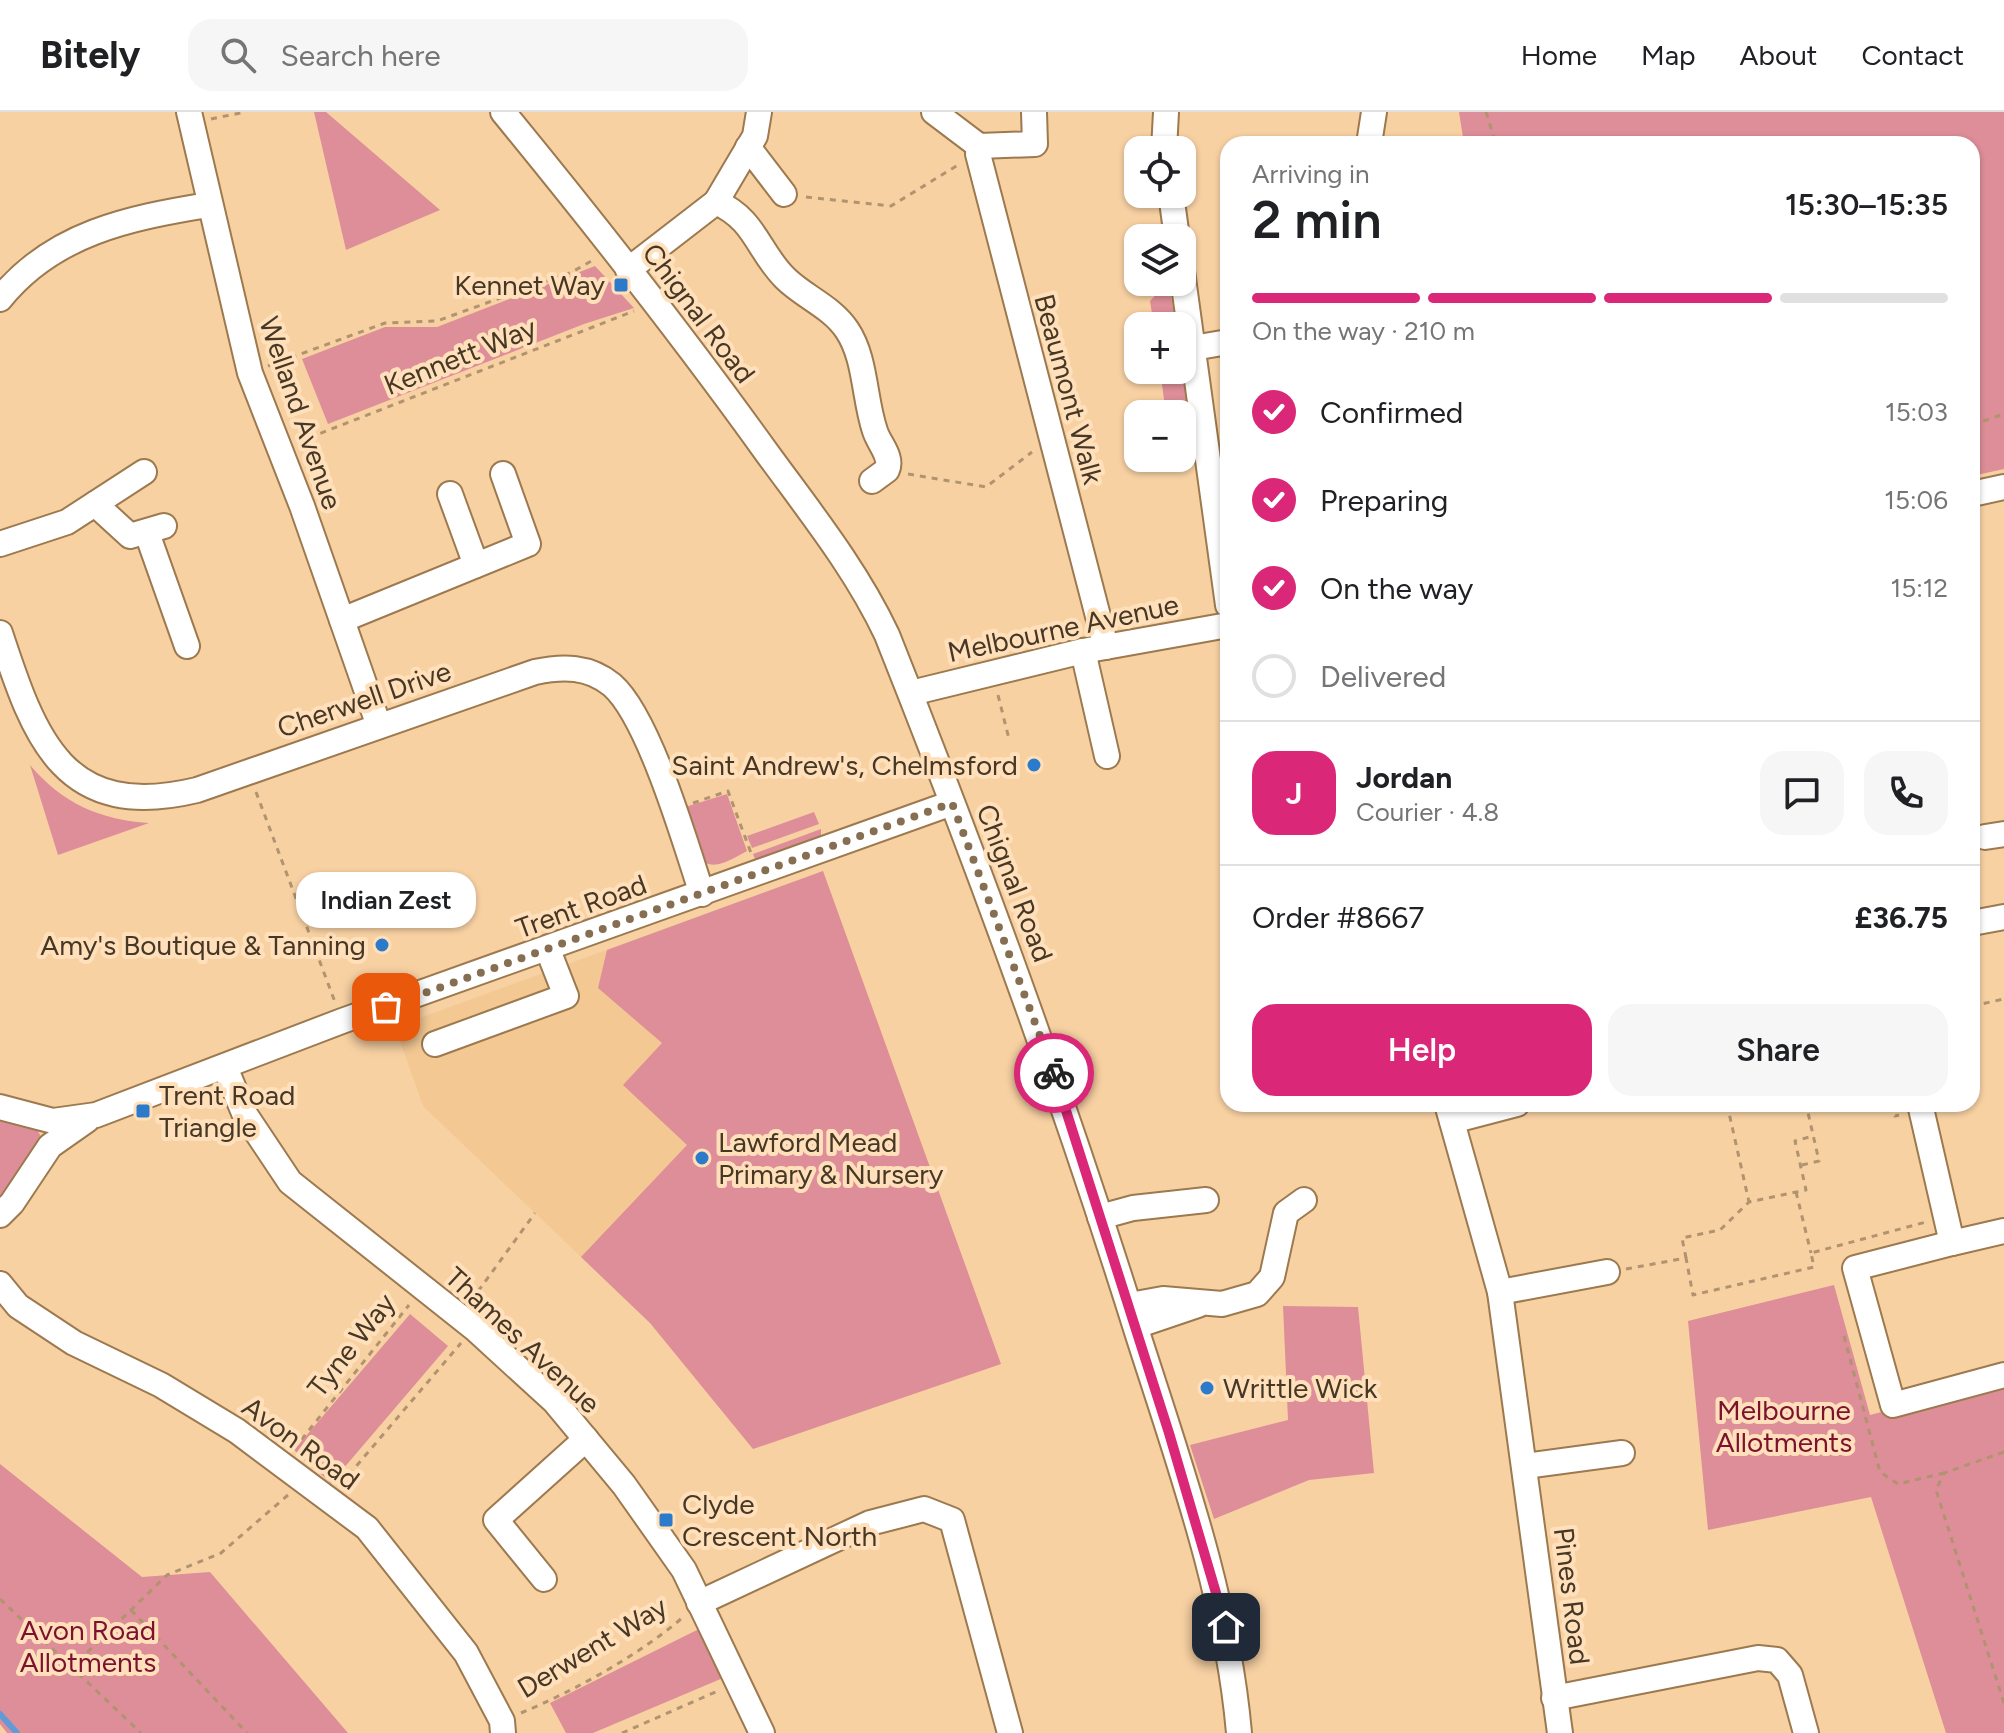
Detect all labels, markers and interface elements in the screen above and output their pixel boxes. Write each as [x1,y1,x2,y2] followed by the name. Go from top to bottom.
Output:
[188,19,748,91] search box
[40,32,140,78] text: Bitely
[216,33,260,77] icon: search
[280,37,441,74] text: Search here
[1521,38,1597,72] text: Home
[1641,38,1696,72] text: Map
[1740,38,1817,72] text: About
[1861,38,1964,72] text: Contact
[1124,136,1196,472] map controls
[1124,136,1196,208] button: locate
[1252,158,1370,190] text: Arriving in
[1785,186,1948,223] text: 15:30–15:35
[1252,189,1381,251] text: 2 min
[1124,224,1196,296] button: layers
[635,236,763,390] street label: Chignal Road
[454,268,605,302] place label: Kennet Way
[612,276,630,294] marker: Kennet Way
[1027,290,1111,488] street label: Beaumont Walk
[379,310,541,402] street label: Kennett Way
[252,312,350,514] street label: Welland Avenue
[1124,312,1196,384] button: +
[1252,315,1475,347] text: On the way · 210 m
[1252,390,1296,434] icon: check
[1320,394,1463,431] text: Confirmed
[1885,396,1948,428] text: 15:03
[1124,400,1196,472] button: −
[1252,478,1296,522] icon: check
[1320,482,1448,519] text: Preparing
[1884,484,1948,516] text: 15:06
[1252,566,1296,610] icon: check
[1320,570,1473,607] text: On the way
[1890,572,1948,604] text: 15:12
[944,587,1182,669] street label: Melbourne Avenue
[273,653,455,745] street label: Cherwell Drive
[1320,658,1446,695] text: Delivered
[671,748,1018,782] place label: Saint Andrew's, Chelmsford
[1760,751,1844,835] button: chat
[1864,751,1948,835] button: phone
[1025,756,1043,774] marker: Saint Andrew's, Chelmsford
[1356,759,1452,796] text: Jordan
[1286,775,1302,812] text: J
[1356,796,1499,828] text: Courier · 4.8
[969,799,1061,967] street label: Chignal Road
[511,867,651,945] street label: Trent Road
[296,871,476,927] callout: Indian Zest
[320,884,452,916] text: Indian Zest
[1252,899,1424,936] text: Order #8667
[1855,899,1948,936] text: £36.75
[40,928,366,962] place label: Amy's Boutique & Tanning
[373,936,391,954] marker: Amy's Boutique & Tanning
[352,973,420,1041] pin
[364,985,408,1029] icon: bag
[1252,1004,1592,1096] button: Help
[1608,1004,1948,1096] button: Share
[1014,1033,1094,1113] courier
[1032,1051,1076,1095] icon: bike
[159,1078,295,1144] place label: Trent Road Triangle
[134,1102,152,1120] marker: Trent Road Triangle
[718,1125,944,1191] place label: Lawford Mead Primary & Nursery
[693,1149,711,1167] marker: Lawford Mead Primary & Nursery
[439,1260,607,1420] street label: Thames Avenue
[300,1286,402,1404] street label: Tyne Way
[1223,1371,1378,1405] place label: Writtle Wick
[1198,1379,1216,1397] marker: Writtle Wick
[236,1389,366,1497] street label: Avon Road
[1716,1393,1852,1459] park label: Melbourne Allotments
[682,1487,877,1553] place label: Clyde Crescent North
[657,1511,675,1529] marker: Clyde Crescent North
[1547,1525,1597,1667] street label: Pines Road
[511,1589,673,1705] street label: Derwent Way
[1192,1593,1260,1661] pin
[1204,1605,1248,1649] icon: home
[20,1613,156,1679] park label: Avon Road Allotments

